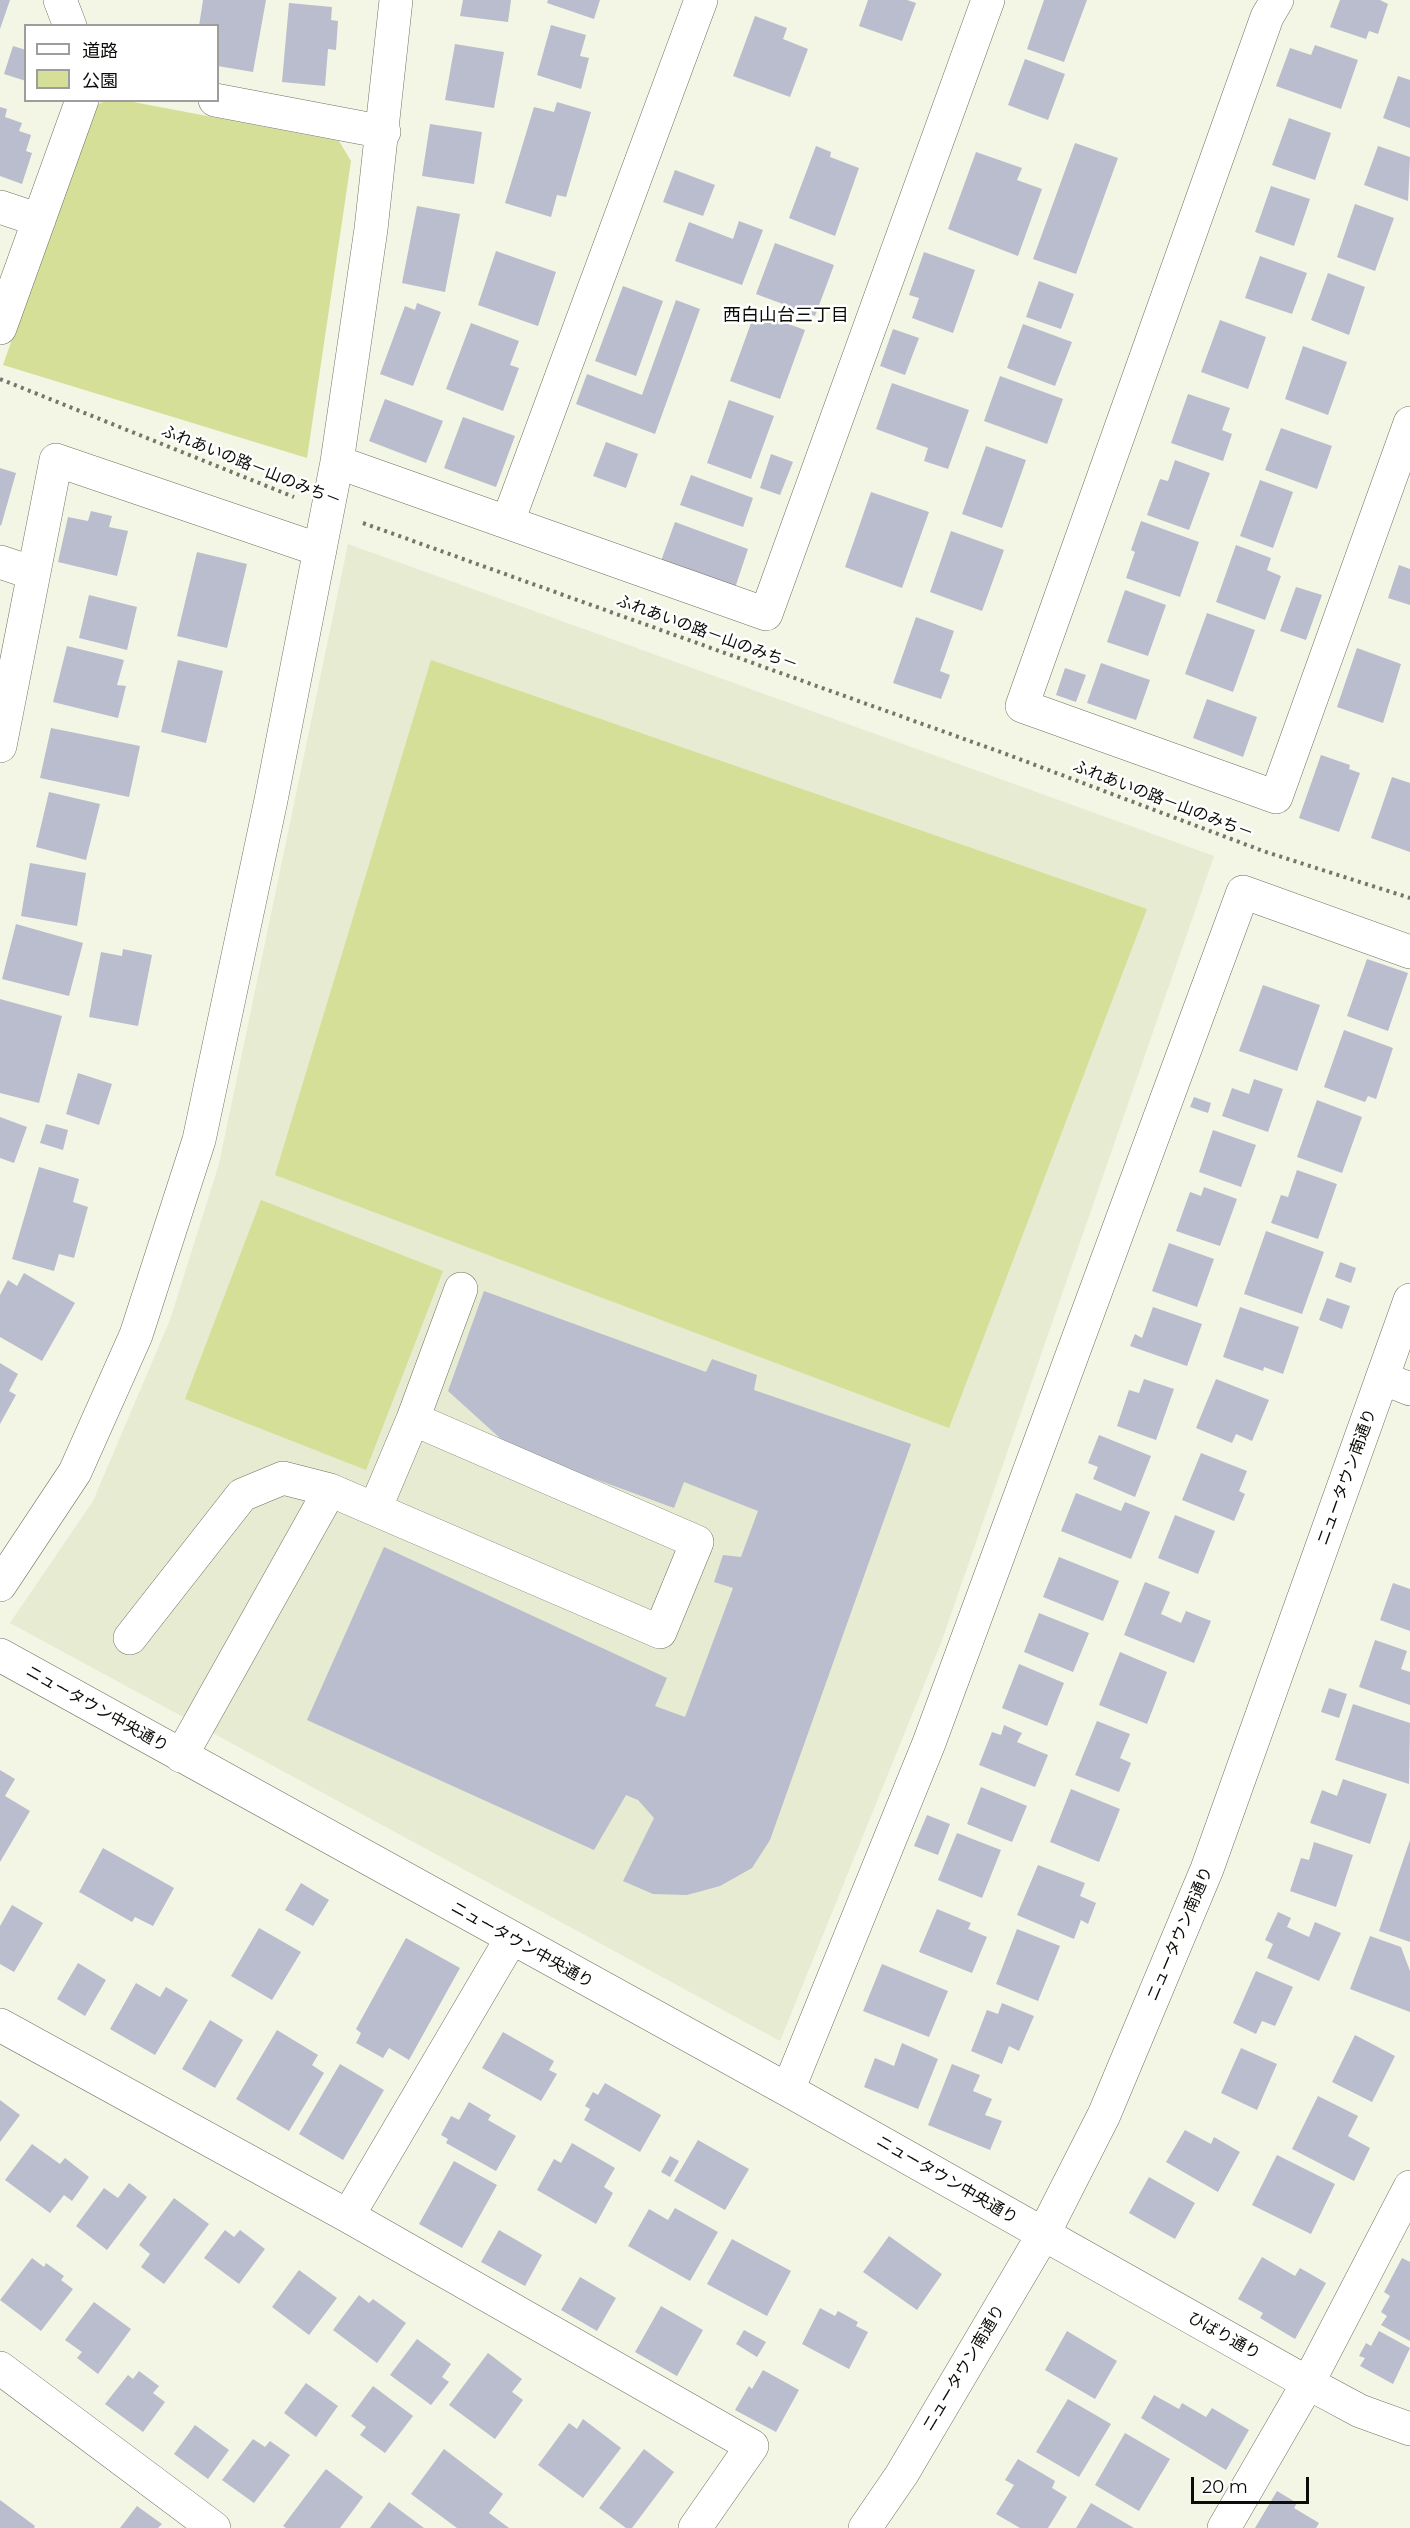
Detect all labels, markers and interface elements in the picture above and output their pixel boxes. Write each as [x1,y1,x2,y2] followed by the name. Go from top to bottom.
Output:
[24,24,219,102] legend
[82,40,118,62] text: 道路
[82,70,118,92] text: 公園
[723,305,849,327] district label: 西白山台三丁目
[158,421,344,511] street label: ふれあいの路－山のみち－
[614,591,800,675] street label: ふれあいの路－山のみち－
[1070,757,1256,843] street label: ふれあいの路－山のみち－
[1313,1406,1381,1548] street label: ニュータウン南通り
[22,1662,172,1756] street label: ニュータウン中央通り
[1143,1864,1217,2004] street label: ニュータウン南通り
[447,1898,597,1992] street label: ニュータウン中央通り
[873,2132,1021,2228] street label: ニュータウン中央通り
[919,2301,1009,2435] street label: ニュータウン南通り
[1184,2308,1264,2364] street label: ひばり通り
[1194,2465,1312,2503] scale bar
[1202,2476,1248,2498] text: 20 m

